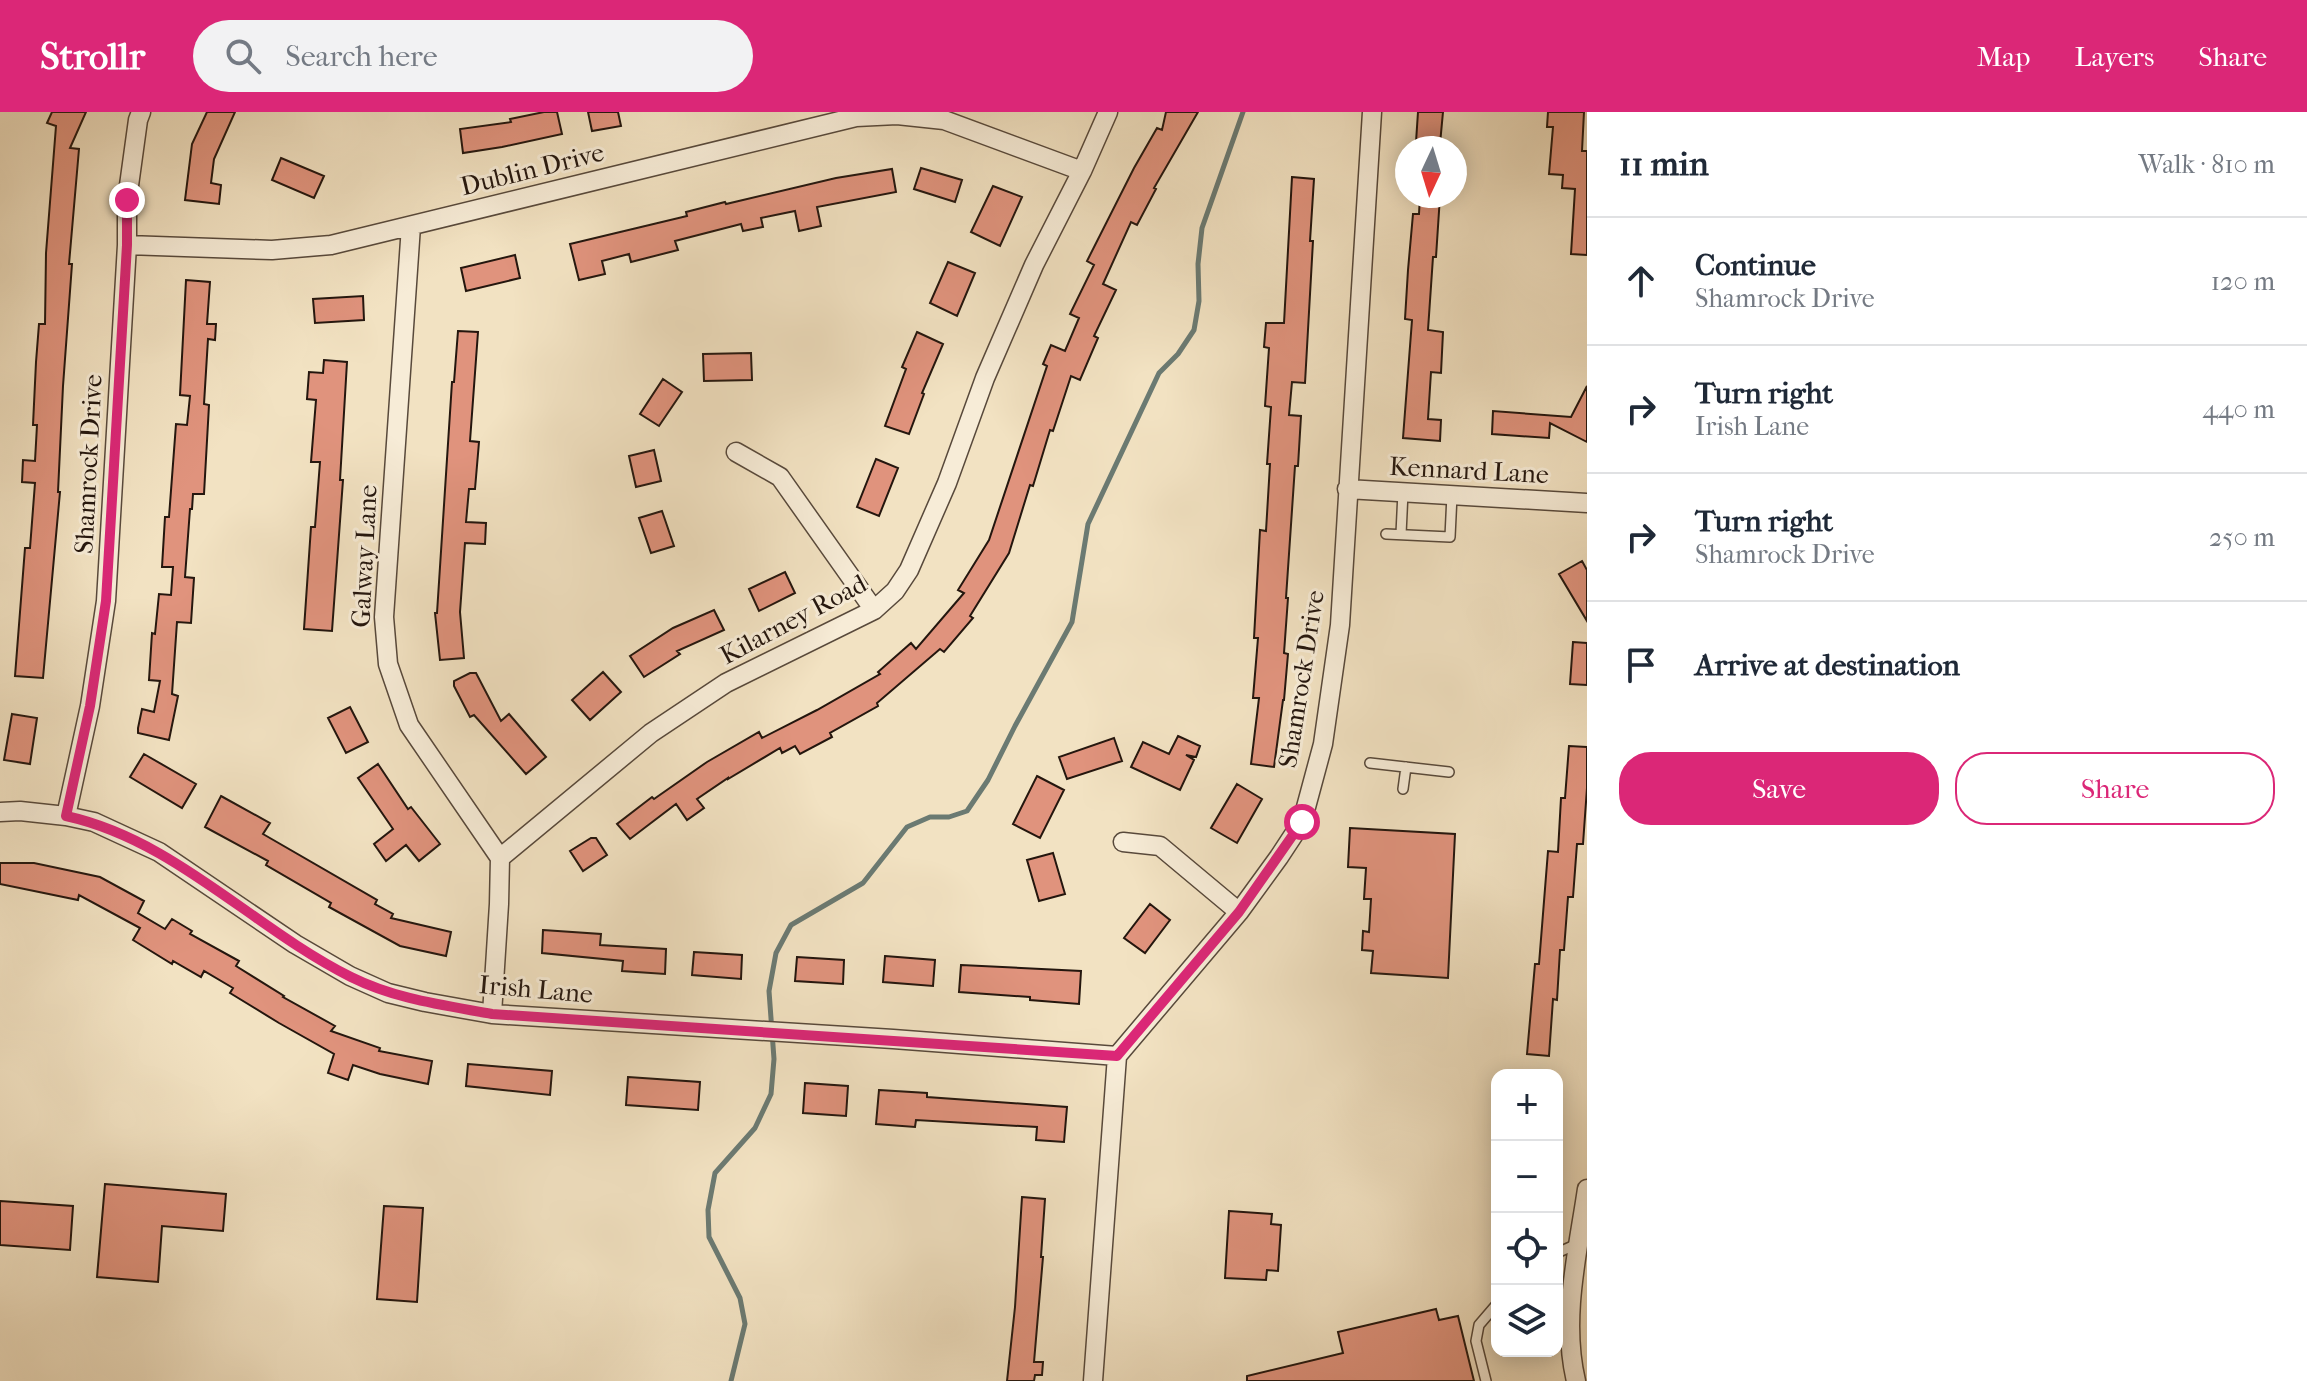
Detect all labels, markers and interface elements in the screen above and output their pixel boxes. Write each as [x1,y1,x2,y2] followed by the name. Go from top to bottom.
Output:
[193,20,753,92] search box
[40,34,145,79] text: Strollr
[221,34,265,78] icon: search
[285,39,438,74] text: Search here
[1977,40,2030,73] text: Map
[2074,40,2154,73] text: Layers
[2198,40,2267,73] text: Share
[1395,136,1467,208] north arrow
[457,137,607,202] street label: Dublin Drive
[1619,144,1709,184] text: 11 min
[2139,149,2275,180] text: Walk · 810 m
[109,182,145,218] route end
[1695,248,1816,283] text: Continue
[1619,259,1663,303] icon: ahead
[2211,266,2275,297] text: 120 m
[1695,283,1875,314] text: Shamrock Drive
[68,373,109,555] street label: Shamrock Drive
[1695,376,1833,411] text: Turn right
[1619,387,1663,431] icon: right
[2203,394,2275,425] text: 440 m
[1695,411,1809,442] text: Irish Lane
[1388,451,1550,490] street label: Kennard Lane
[345,484,384,628] street label: Galway Lane
[1695,504,1833,539] text: Turn right
[1619,515,1663,559] icon: right
[2209,522,2275,553] text: 250 m
[1695,539,1875,570] text: Shamrock Drive
[715,567,873,671] street label: Kilarney Road
[1272,588,1331,770] street label: Shamrock Drive
[1619,643,1663,687] icon: arrive
[1695,648,1960,683] text: Arrive at destination
[1619,752,1939,825] button: Save
[1955,752,2275,825] button: Share
[1284,804,1320,840] route start
[478,969,594,1010] street label: Irish Lane
[1491,1069,1563,1357] map controls
[1491,1069,1563,1141] button: +
[1491,1141,1563,1213] button: −
[1491,1213,1563,1285] button: locate
[1491,1285,1563,1357] button: layers

